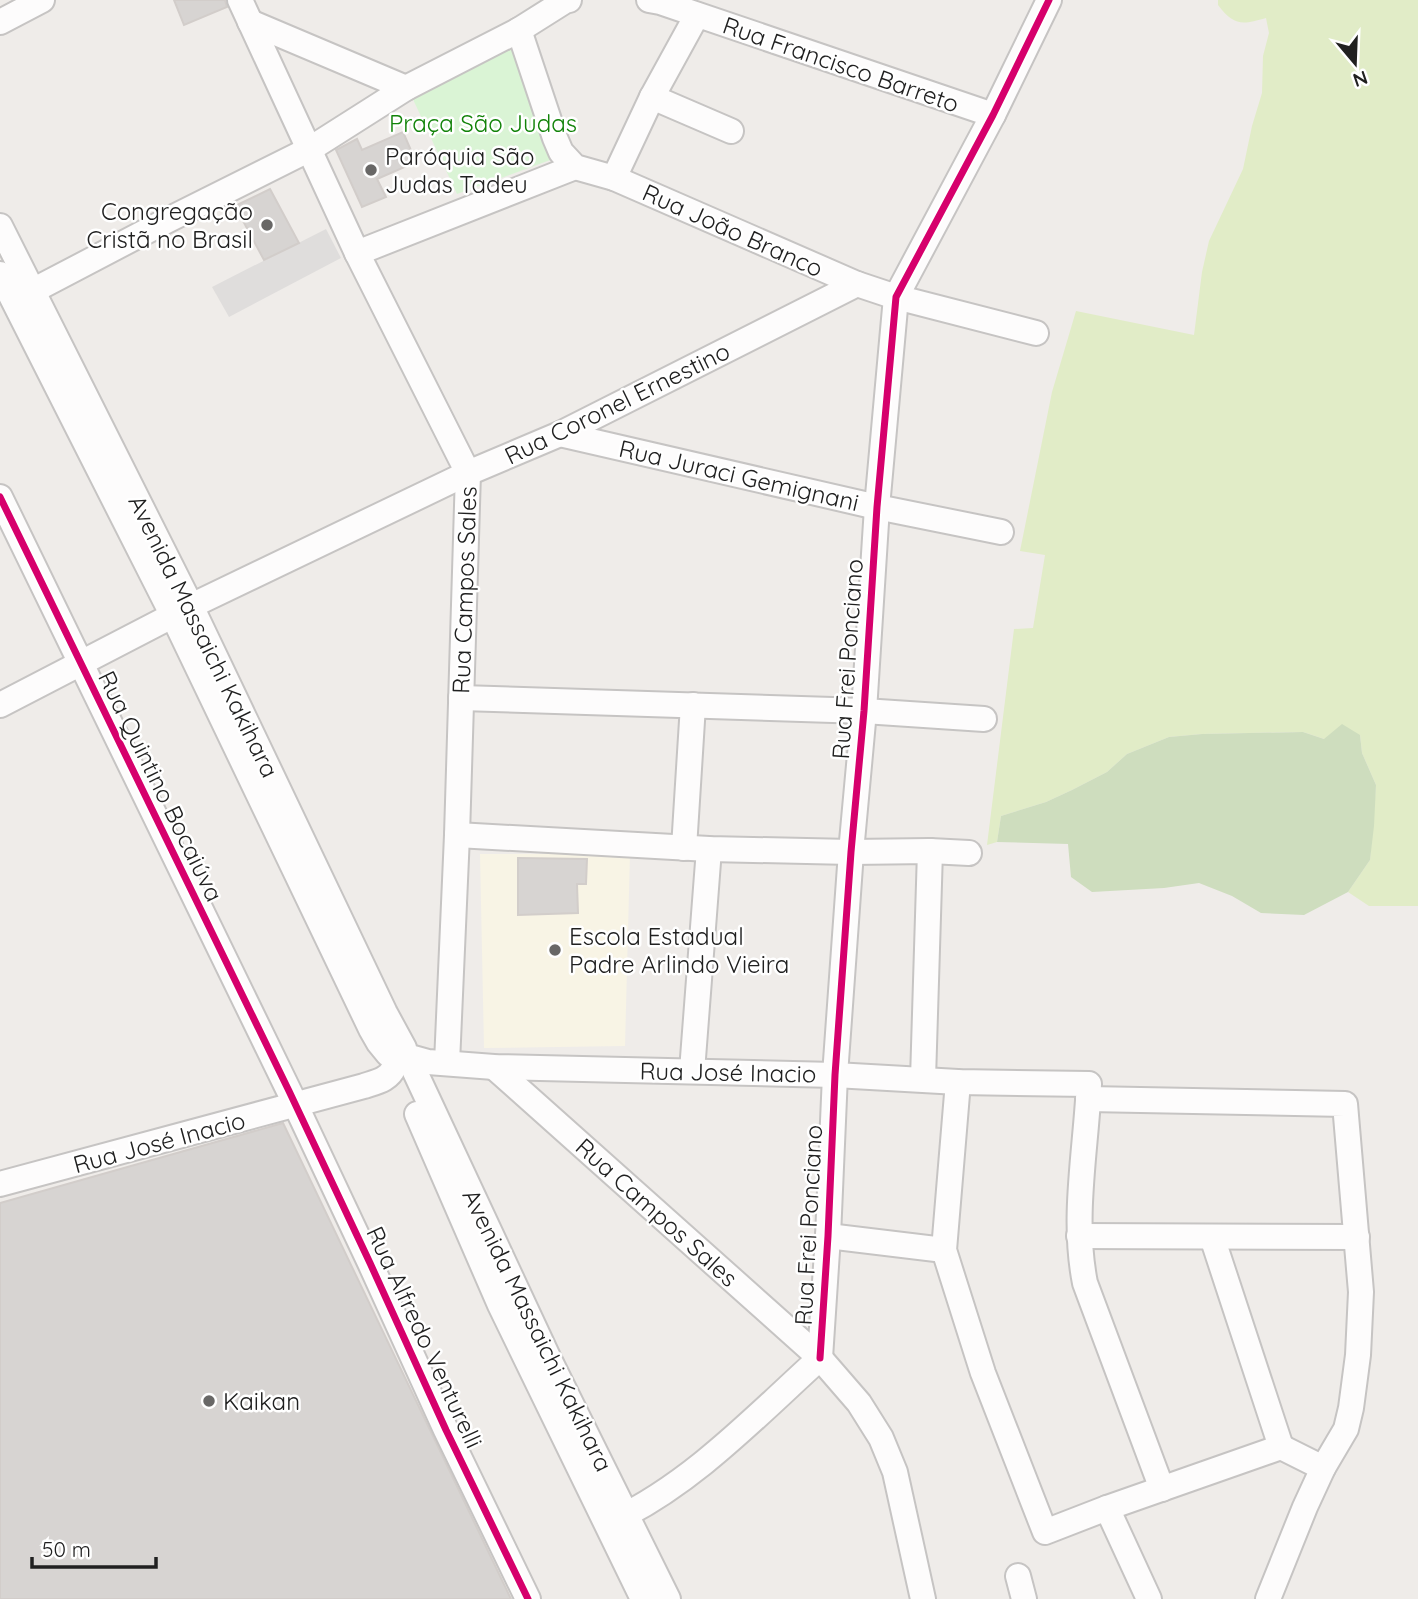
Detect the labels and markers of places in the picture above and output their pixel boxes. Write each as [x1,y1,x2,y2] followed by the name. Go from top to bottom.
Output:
[385,141,534,199] place label: Paróquia São Judas Tadeu
[363,162,379,178] marker: Paróquia São Judas Tadeu
[87,196,253,254] place label: Congregação Cristã no Brasil
[259,217,275,233] marker: Congregação Cristã no Brasil
[569,921,789,979] place label: Escola Estadual Padre Arlindo Vieira
[547,942,563,958] marker: Escola Estadual Padre Arlindo Vieira
[223,1386,300,1416] place label: Kaikan
[201,1393,217,1409] marker: Kaikan

